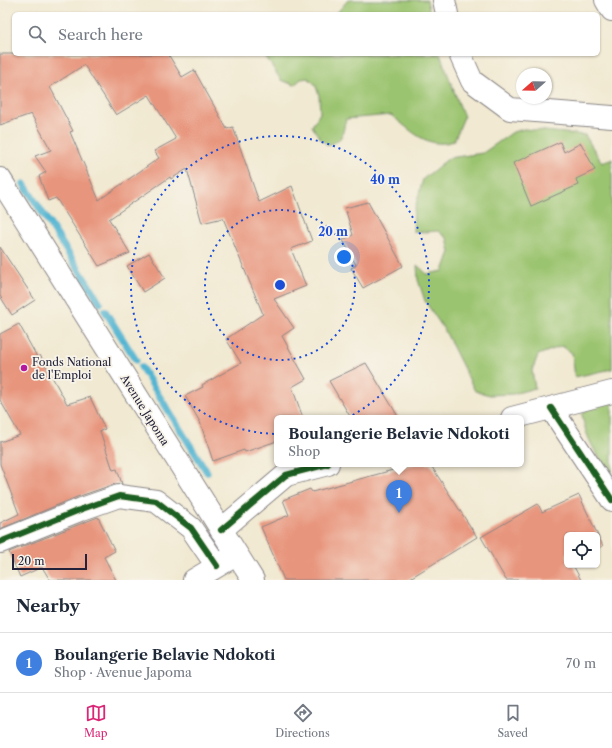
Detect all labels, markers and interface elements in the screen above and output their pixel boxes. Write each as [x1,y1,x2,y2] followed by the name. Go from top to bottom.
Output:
[12,12,600,56] search box
[26,23,48,45] icon: search
[58,25,143,44] text: Search here
[516,68,552,104] north arrow
[370,172,400,187] text: 40 m
[318,224,348,239] text: 20 m
[334,247,354,267] your location
[273,278,287,292] centre of rings
[32,355,112,382] place label: Fonds National de l'Emploi
[19,363,29,373] marker: Fonds National de l'Emploi
[117,371,173,448] street label: Avenue Japoma
[274,415,524,467] popup
[288,424,510,443] text: Boulangerie Belavie Ndokoti
[288,443,320,459] text: Shop
[386,480,412,513] pin: 1
[564,532,600,568] map controls
[564,532,600,568] button: locate
[12,552,87,571] scale bar
[18,554,44,568] text: 20 m
[16,596,80,616] text: Nearby
[54,645,275,664] text: Boulangerie Belavie Ndokoti
[26,655,32,671] text: 1
[566,655,596,671] text: 70 m
[54,664,192,680] text: Shop · Avenue Japoma
[84,702,108,740] tab: Map
[275,702,330,740] tab: Directions
[498,702,528,740] tab: Saved

